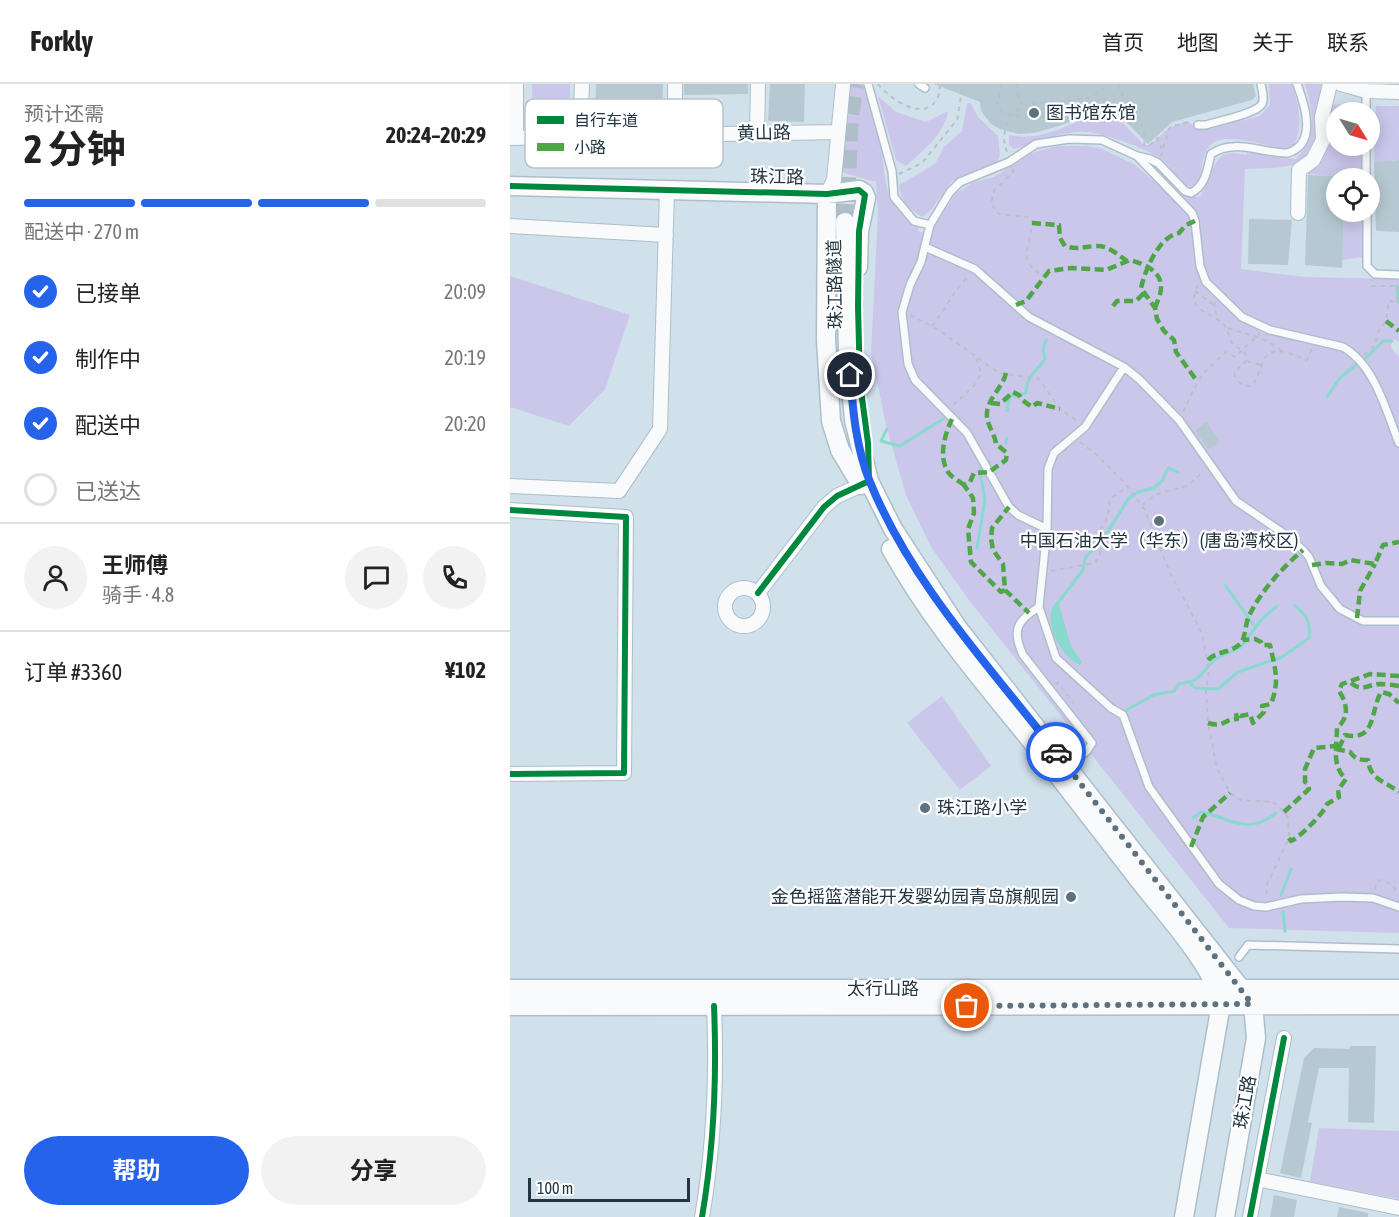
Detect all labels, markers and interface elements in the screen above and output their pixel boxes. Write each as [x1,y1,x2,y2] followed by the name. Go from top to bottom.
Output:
[30,25,93,57] text: Forkly
[1102,30,1144,54] text: 首页
[1177,30,1219,54] text: 地图
[1252,30,1294,54] text: 关于
[1327,30,1369,54] text: 联系
[525,99,723,168] legend
[24,102,104,125] text: 预计还需
[1046,102,1136,123] place label: 图书馆东馆
[1326,102,1380,156] north arrow
[1326,102,1380,222] map controls
[1027,106,1041,120] marker: 图书馆东馆
[574,111,638,129] text: 自行车道
[386,122,486,148] text: 20:24–20:29
[737,122,791,143] street label: 黄山路
[24,127,126,171] text: 2 分钟
[574,138,606,156] text: 小路
[750,166,804,187] street label: 珠江路
[1326,168,1380,222] button: locate
[24,220,139,243] text: 配送中 · 270 m
[823,239,846,329] street label: 珠江路隧道
[24,275,57,308] icon: check
[75,280,141,306] text: 已接单
[444,280,486,303] text: 20:09
[24,341,57,374] icon: check
[75,346,141,372] text: 制作中
[444,346,486,369] text: 20:19
[824,349,875,400] pin
[833,358,866,391] icon: home
[24,407,57,440] icon: check
[75,412,141,438] text: 配送中
[444,412,486,435] text: 20:20
[75,478,141,504] text: 已送达
[1152,514,1166,528] marker: 中国石油大学（华东）(唐岛湾校区)
[1020,530,1298,551] place label: 中国石油大学（华东）(唐岛湾校区)
[24,546,87,609] button: person
[345,546,408,609] button: chat
[423,546,486,609] button: phone
[102,552,168,578] text: 王师傅
[102,583,174,606] text: 骑手 · 4.8
[445,657,486,683] text: ¥102
[24,659,122,685] text: 订单 #3360
[1026,722,1086,782] courier
[1040,736,1073,769] icon: car
[937,797,1027,818] place label: 珠江路小学
[918,801,932,815] marker: 珠江路小学
[771,886,1059,907] place label: 金色摇篮潜能开发婴幼园青岛旗舰园
[1064,890,1078,904] marker: 金色摇篮潜能开发婴幼园青岛旗舰园
[847,978,919,999] street label: 太行山路
[941,980,992,1031] pin
[950,989,983,1022] icon: bag
[1229,1074,1260,1130] street label: 珠江路
[24,1136,249,1205] button: 帮助
[261,1136,486,1205] button: 分享
[528,1175,690,1202] scale bar
[537,1179,573,1197] text: 100 m

